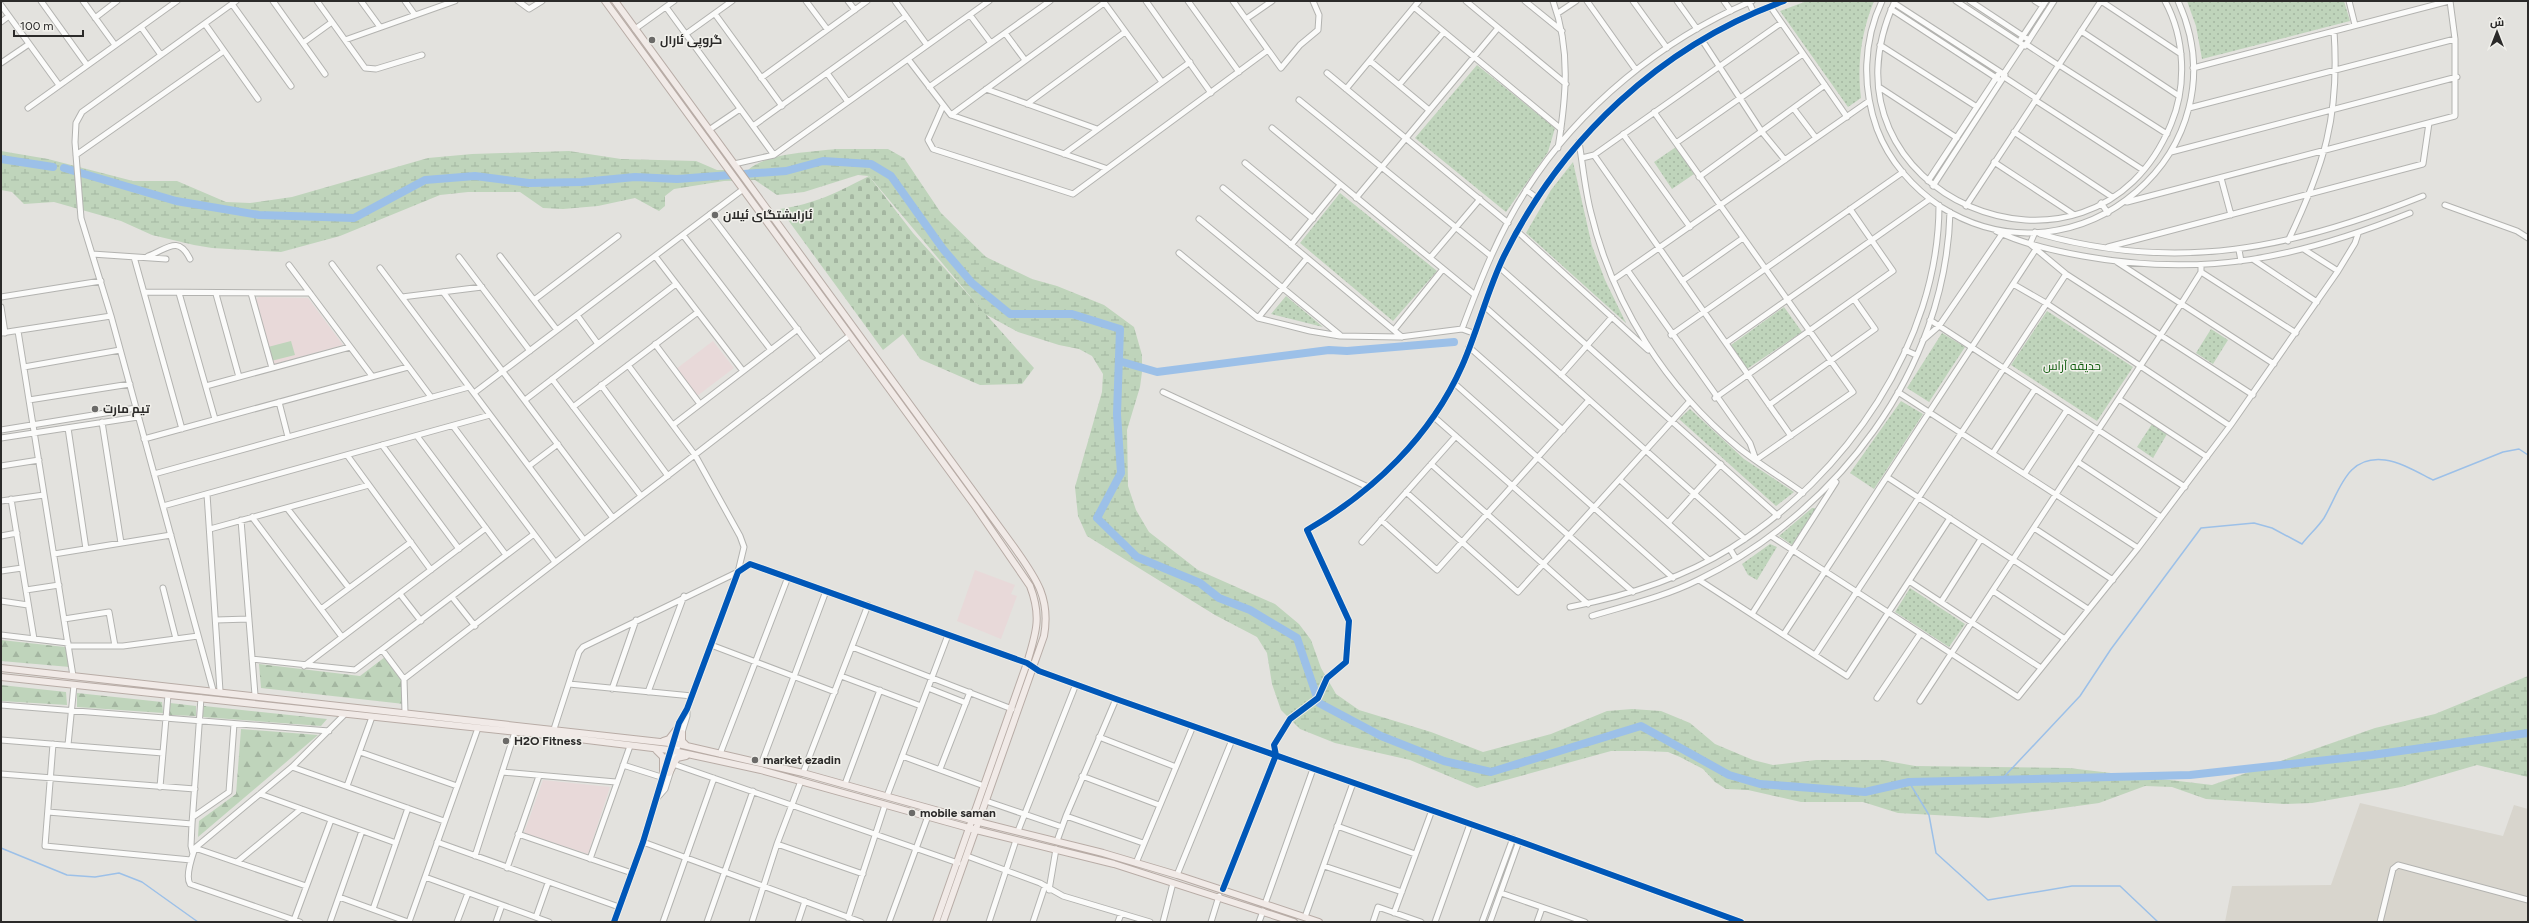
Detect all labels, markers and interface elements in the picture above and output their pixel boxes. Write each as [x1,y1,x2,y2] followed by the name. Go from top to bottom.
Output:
[14,12,83,38] scale bar
[2477,12,2517,52] north arrow
[2490,16,2504,29] text: ش
[20,19,54,33] text: 100 m
[660,33,722,49] place label: گروپی ئارال
[647,35,657,45] marker: گروپی ئارال
[723,208,813,223] place label: ئارایشتگای ئیلان
[710,210,720,220] marker: ئارایشتگای ئیلان
[2043,359,2101,373] park label: حديقه آراس
[103,402,150,417] place label: تیم مارت
[90,404,100,414] marker: تیم مارت
[514,734,582,748] place label: H2O Fitness
[501,736,511,746] marker: H2O Fitness
[763,753,841,767] place label: market ezadin
[750,755,760,765] marker: market ezadin
[920,806,996,820] place label: mobile saman
[907,808,917,818] marker: mobile saman

